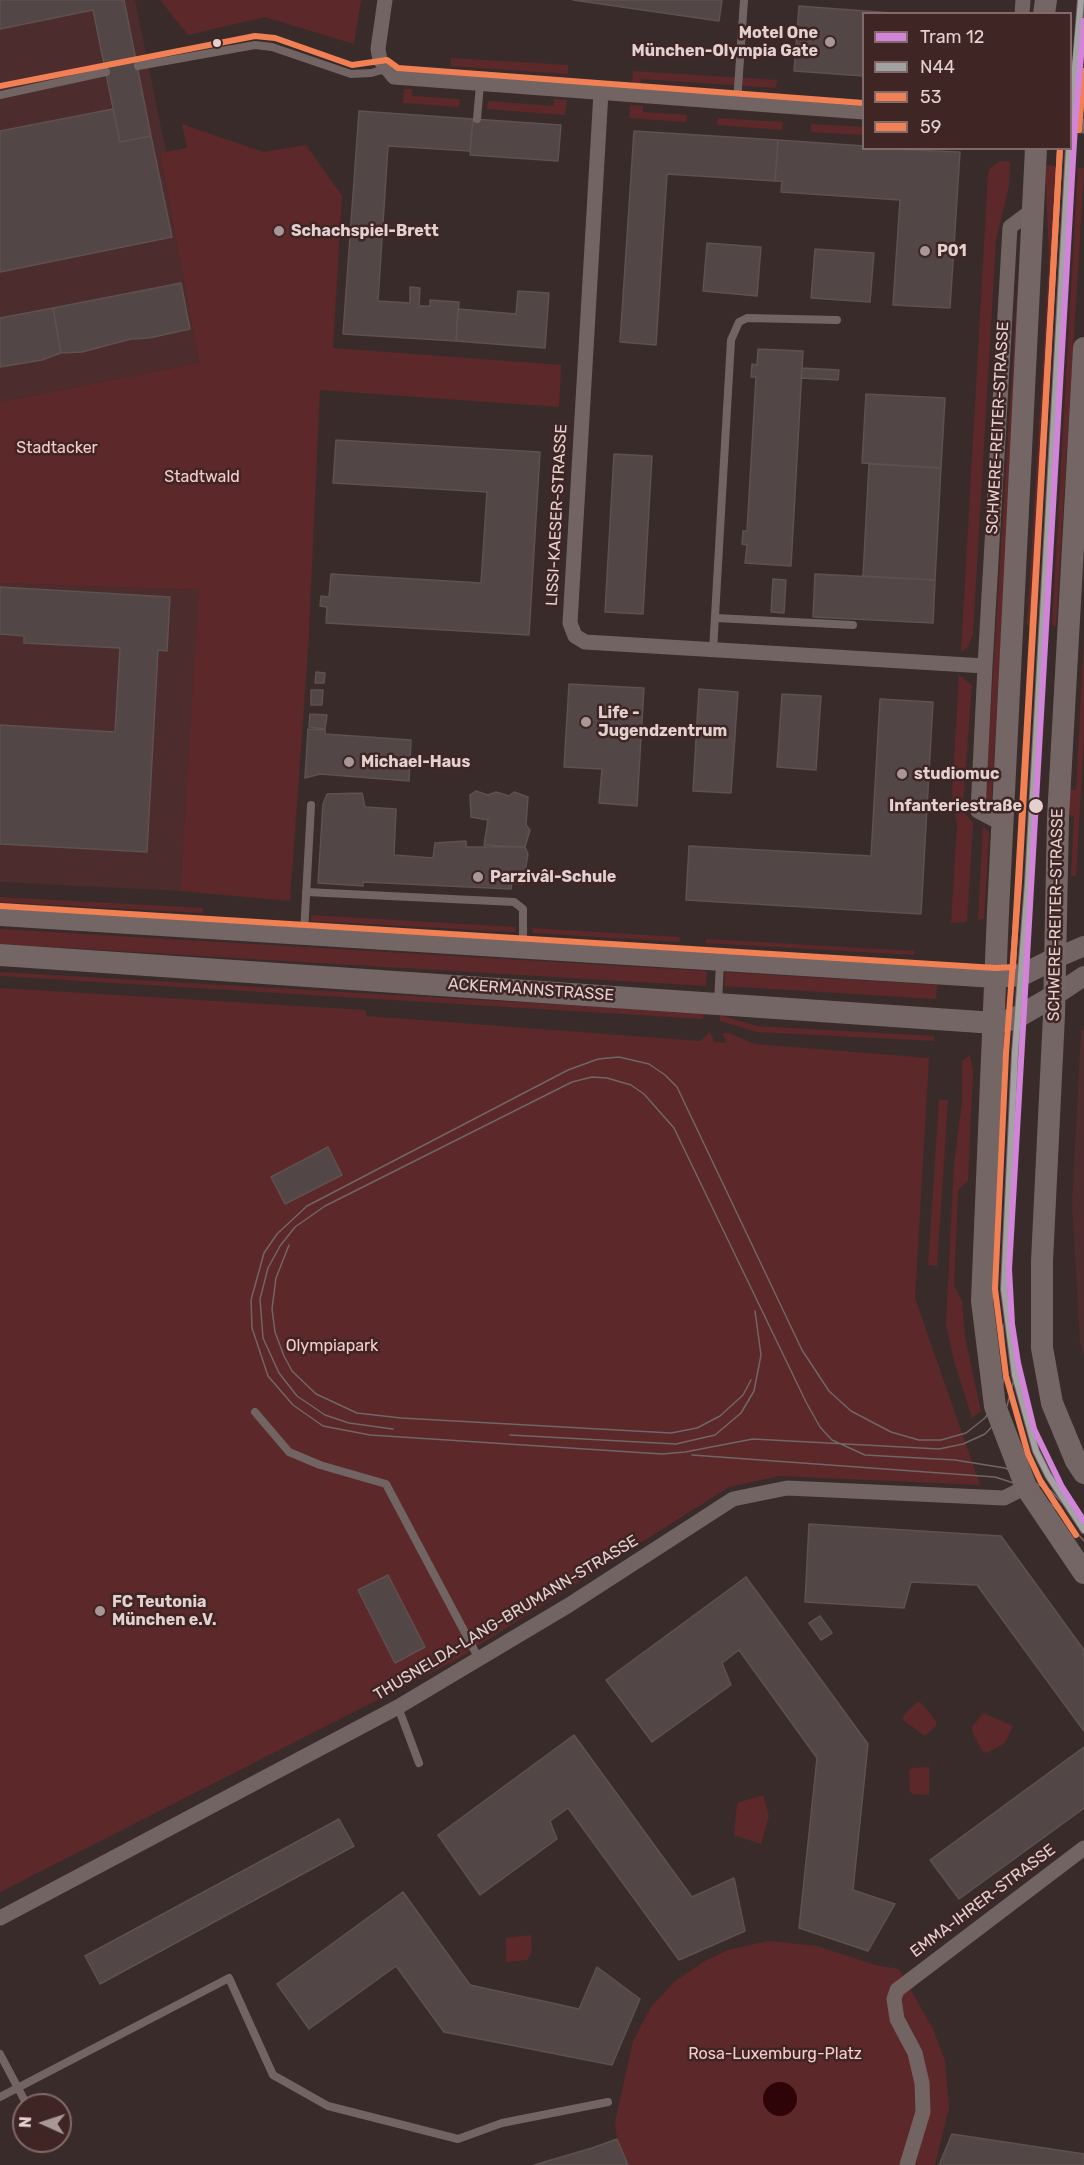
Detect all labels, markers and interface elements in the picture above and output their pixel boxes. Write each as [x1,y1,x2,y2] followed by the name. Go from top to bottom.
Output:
[862,12,1072,150] legend
[631,23,818,61] place label: Motel One München-Olympia Gate
[920,26,984,48] text: Tram 12
[823,35,837,49] marker: Motel One München-Olympia Gate
[211,37,223,49] unlabelled marker
[920,56,955,78] text: N44
[920,86,942,108] text: 53
[920,116,941,138] text: 59
[291,221,439,241] place label: Schachspiel-Brett
[272,224,286,238] marker: Schachspiel-Brett
[937,241,967,261] place label: P01
[918,244,932,258] marker: P01
[983,321,1013,535] street label: SCHWERE-REITER-STRASSE
[543,424,571,606] street label: LISSI-KAESER-STRASSE
[16,438,98,458] park label: Stadtacker
[164,467,240,487] park label: Stadtwald
[598,703,727,741] place label: Life - Jugendzentrum
[579,715,593,729] marker: Life - Jugendzentrum
[361,752,470,772] place label: Michael-Haus
[342,755,356,769] marker: Michael-Haus
[914,764,999,784] place label: studiomuc
[895,767,909,781] marker: studiomuc
[889,796,1022,816] place label: Infanteriestraße
[1027,797,1045,815] marker: Infanteriestraße
[1045,808,1067,1022] street label: SCHWERE-REITER-STRASSE
[490,867,616,887] place label: Parzivâl-Schule
[471,870,485,884] marker: Parzivâl-Schule
[447,975,615,1005] street label: ACKERMANNSTRASSE
[286,1336,378,1356] park label: Olympiapark
[370,1531,642,1705] street label: THUSNELDA-LANG-BRUMANN-STRASSE
[112,1592,217,1630] place label: FC Teutonia München e.V.
[93,1604,107,1618] marker: FC Teutonia München e.V.
[907,1840,1059,1962] street label: EMMA-IHRER-STRASSE
[688,2044,862,2064] park label: Rosa-Luxemburg-Platz
[12,2093,72,2153] north arrow
[16,2116,35,2128] text: N

